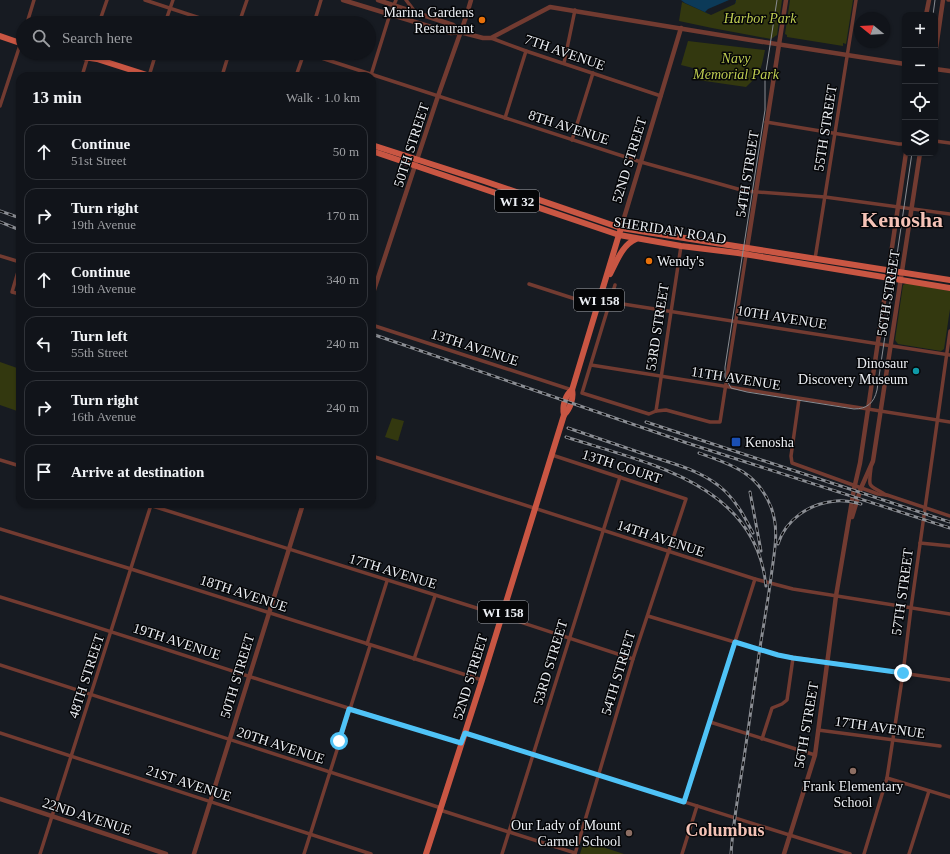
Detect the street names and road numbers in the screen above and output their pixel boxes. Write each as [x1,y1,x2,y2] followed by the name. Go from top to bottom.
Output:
[523,32,607,73] street label: 7TH AVENUE
[811,83,840,172] street label: 55TH STREET
[391,101,432,189] street label: 50TH STREET
[527,107,611,148] street label: 8TH AVENUE
[609,115,650,205] street label: 52ND STREET
[733,129,762,218] street label: 54TH STREET
[495,190,539,212] road number: WI 32
[612,214,727,247] street label: SHERIDAN ROAD
[874,248,903,337] street label: 56TH STREET
[643,282,672,372] street label: 53RD STREET
[574,289,624,311] road number: WI 158
[736,303,828,332] street label: 10TH AVENUE
[429,326,521,369] street label: 13TH AVENUE
[690,364,782,393] street label: 11TH AVENUE
[580,447,664,487] street label: 13TH COURT
[615,517,707,560] street label: 14TH AVENUE
[889,547,916,636] street label: 57TH STREET
[347,551,439,592] street label: 17TH AVENUE
[198,572,290,615] street label: 18TH AVENUE
[478,601,528,623] road number: WI 158
[530,617,571,707] street label: 53RD STREET
[131,620,223,663] street label: 19TH AVENUE
[599,629,639,717] street label: 54TH STREET
[66,632,107,720] street label: 48TH STREET
[218,632,258,720] street label: 50TH STREET
[450,632,491,722] street label: 52ND STREET
[792,680,822,769] street label: 56TH STREET
[834,714,926,741] street label: 17TH AVENUE
[235,724,327,767] street label: 20TH AVENUE
[144,763,233,804] street label: 21ST AVENUE
[40,795,133,838] street label: 22ND AVENUE

